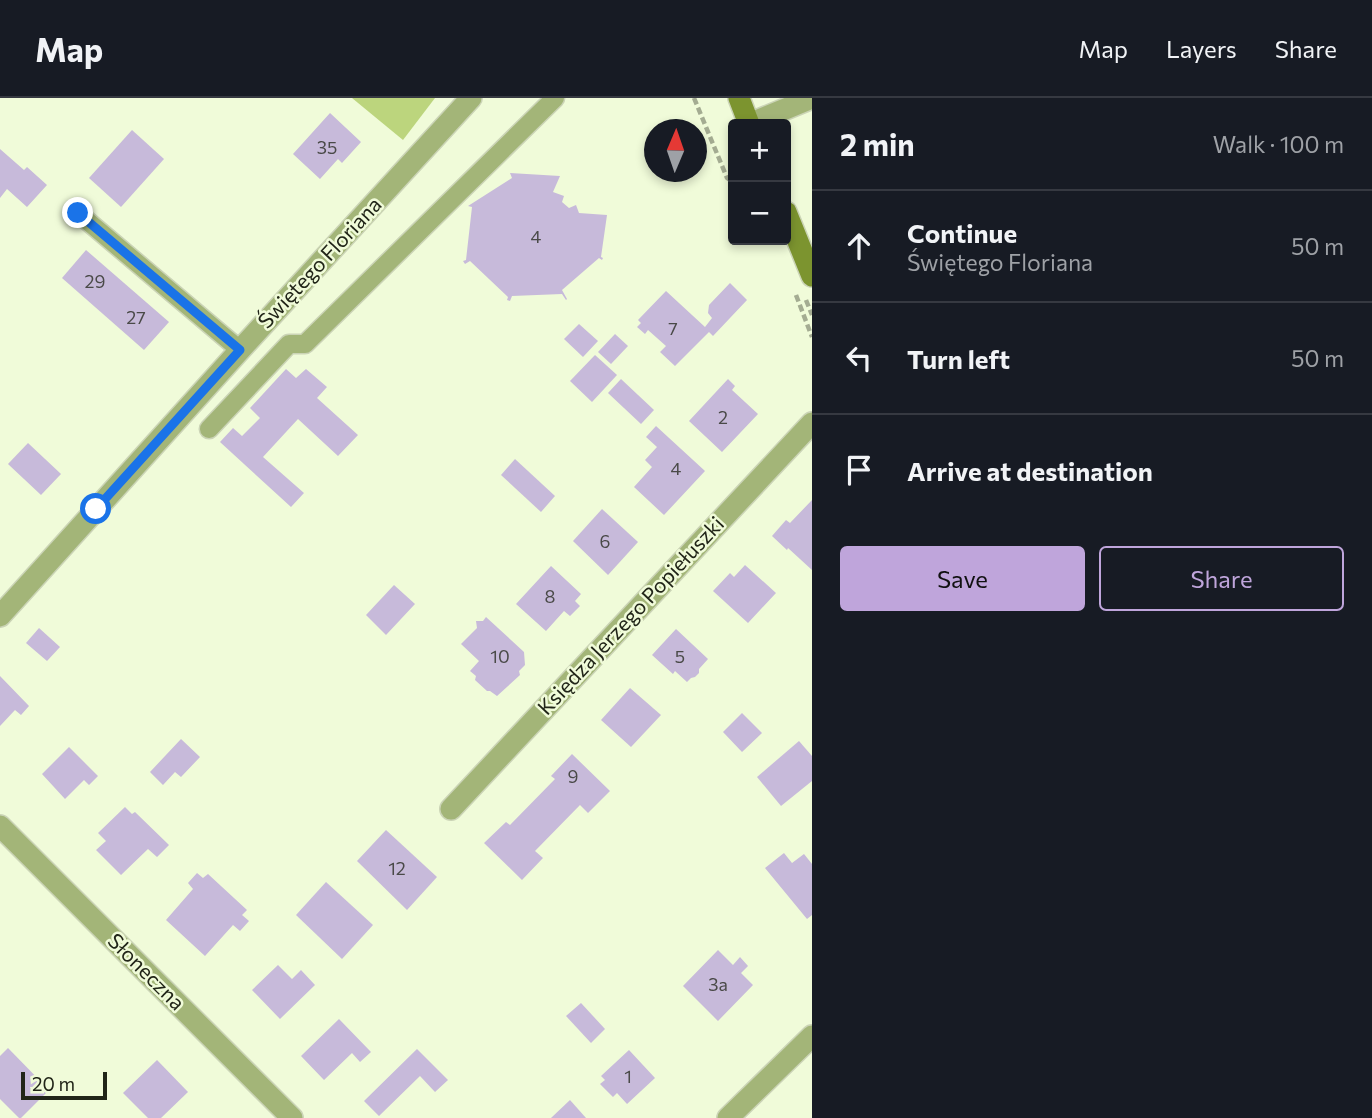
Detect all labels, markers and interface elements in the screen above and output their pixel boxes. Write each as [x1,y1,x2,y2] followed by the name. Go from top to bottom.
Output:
[35,28,103,69] text: Map
[1079,34,1128,63] text: Map
[1166,34,1237,63] text: Layers
[1275,34,1337,63] text: Share
[644,119,707,182] north arrow
[728,119,791,245] map controls
[728,119,791,182] button: +
[840,125,915,162] text: 2 min
[1213,130,1344,158] text: Walk · 100 m
[317,136,337,158] house number: 35
[728,182,791,245] button: −
[252,191,386,333] street label: Świętego Floriana
[62,197,93,228] route end
[907,217,1017,248] text: Continue
[531,225,542,247] house number: 4
[840,227,878,265] icon: ahead
[1291,232,1344,260] text: 50 m
[907,248,1093,276] text: Świętego Floriana
[85,270,105,292] house number: 29
[126,306,146,328] house number: 27
[668,317,678,339] house number: 7
[840,339,878,377] icon: left
[907,343,1010,374] text: Turn left
[1291,344,1344,372] text: 50 m
[718,406,728,428] house number: 2
[840,451,878,489] icon: arrive
[907,455,1153,486] text: Arrive at destination
[671,457,682,479] house number: 4
[80,493,111,524] route start
[532,511,728,719] street label: Księdza Jerzego Popiełuszki
[600,530,610,552] house number: 6
[840,546,1085,611] button: Save
[1099,546,1344,611] button: Share
[545,585,556,607] house number: 8
[490,645,510,667] house number: 10
[675,645,685,667] house number: 5
[568,765,578,787] house number: 9
[388,857,406,879] house number: 12
[104,927,191,1014] street label: Słoneczna
[708,973,728,995] house number: 3a
[624,1065,632,1087] house number: 1
[21,1069,107,1101] scale bar
[32,1072,75,1095] text: 20 m

